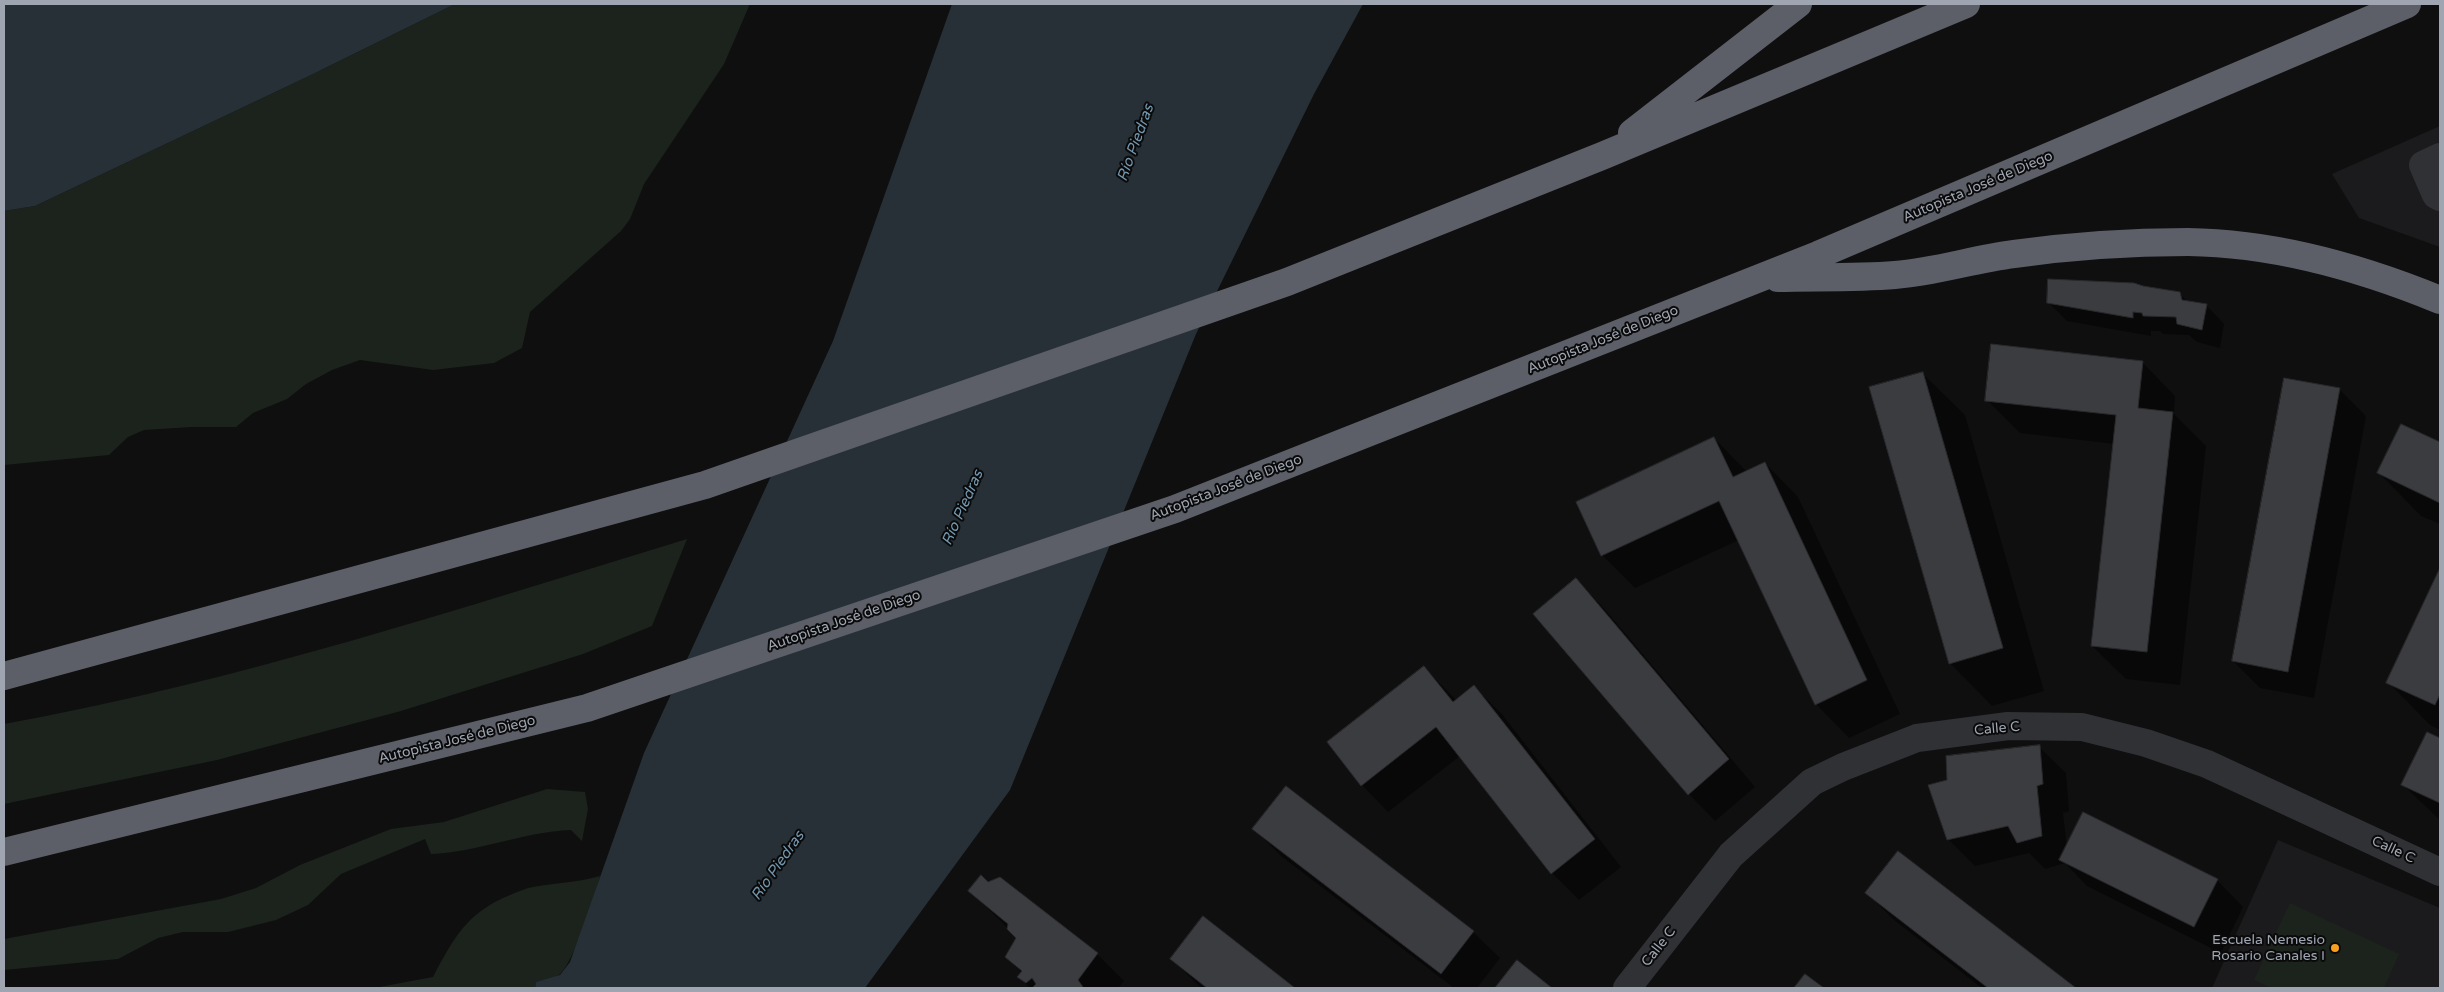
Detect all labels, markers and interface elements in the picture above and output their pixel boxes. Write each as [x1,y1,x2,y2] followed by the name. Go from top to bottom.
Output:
[1114,102,1158,184] water label: Río Piedras
[1901,148,2055,226] street label: Autopista José de Diego
[1525,302,1681,378] street label: Autopista José de Diego
[1148,451,1304,525] street label: Autopista José de Diego
[938,468,988,548] water label: Río Piedras
[765,587,923,655] street label: Autopista José de Diego
[377,712,537,768] street label: Autopista José de Diego
[1973,719,2021,739] street label: Calle C
[748,828,808,904] water label: Río Piedras
[2369,833,2417,867] street label: Calle C
[1638,924,1680,970] street label: Calle C
[2211,932,2325,964] place label: Escuela Nemesio Rosario Canales I
[2329,942,2341,954] marker: Escuela Nemesio Rosario Canales I

